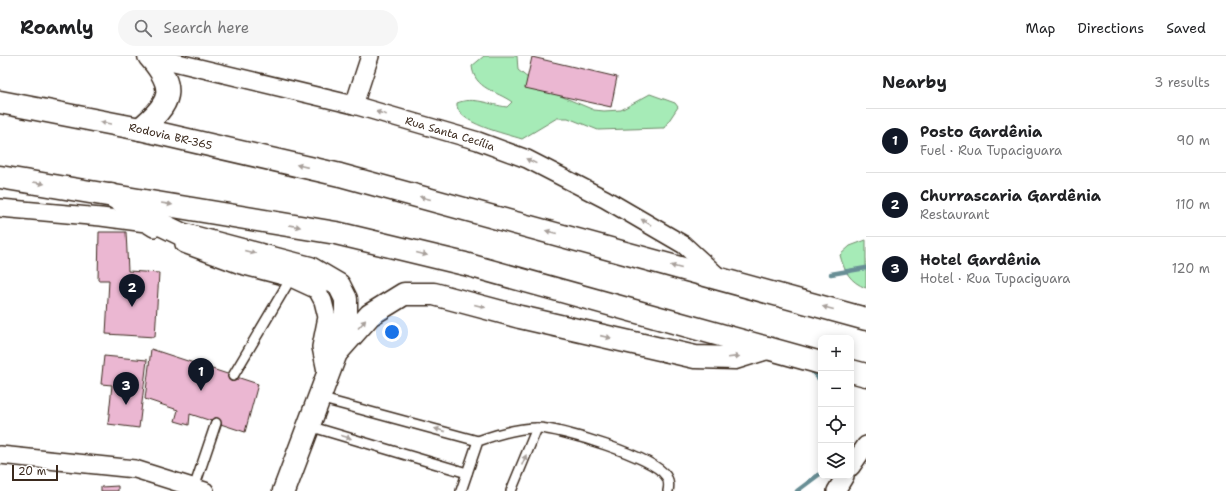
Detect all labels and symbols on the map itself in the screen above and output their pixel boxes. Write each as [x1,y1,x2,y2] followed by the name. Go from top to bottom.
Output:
[375,110,387,116] one-way arrow
[404,113,497,154] street label: Rua Santa Cecília
[100,119,113,125] one-way arrow
[128,120,214,153] street label: Rodovia BR-365
[525,158,537,164] one-way arrow
[296,163,308,169] one-way arrow
[32,180,45,186] one-way arrow
[419,195,431,201] one-way arrow
[161,201,173,207] one-way arrow
[641,218,651,226] one-way arrow
[289,223,301,229] one-way arrow
[544,229,556,235] one-way arrow
[244,249,256,255] one-way arrow
[416,251,428,257] one-way arrow
[670,263,682,269] one-way arrow
[119,274,145,307] pin: 2
[474,303,486,309] one-way arrow
[822,305,834,311] one-way arrow
[357,319,366,329] one-way arrow
[382,322,402,342] your location
[600,335,612,341] one-way arrow
[728,354,740,360] one-way arrow
[188,358,214,391] pin: 1
[113,372,139,405] pin: 3
[434,427,446,433] one-way arrow
[340,434,352,440] one-way arrow
[521,454,527,465] one-way arrow
[12,463,58,482] scale bar

